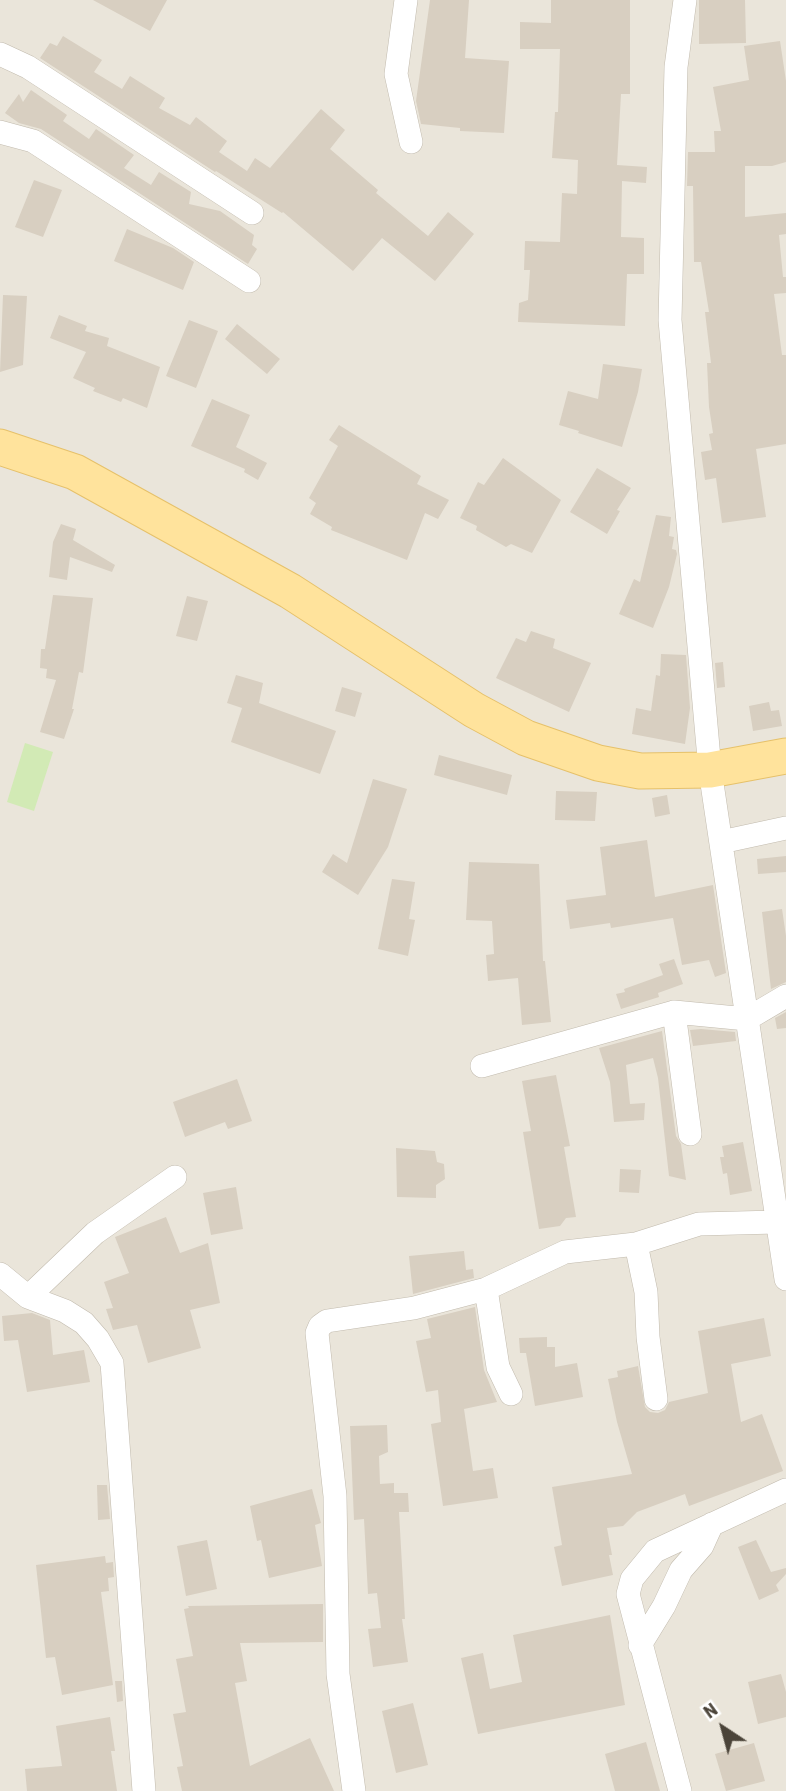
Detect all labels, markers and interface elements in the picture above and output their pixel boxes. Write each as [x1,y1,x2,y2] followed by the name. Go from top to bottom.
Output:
[688,1693,758,1763] north arrow
[699,1698,722,1723] text: N

